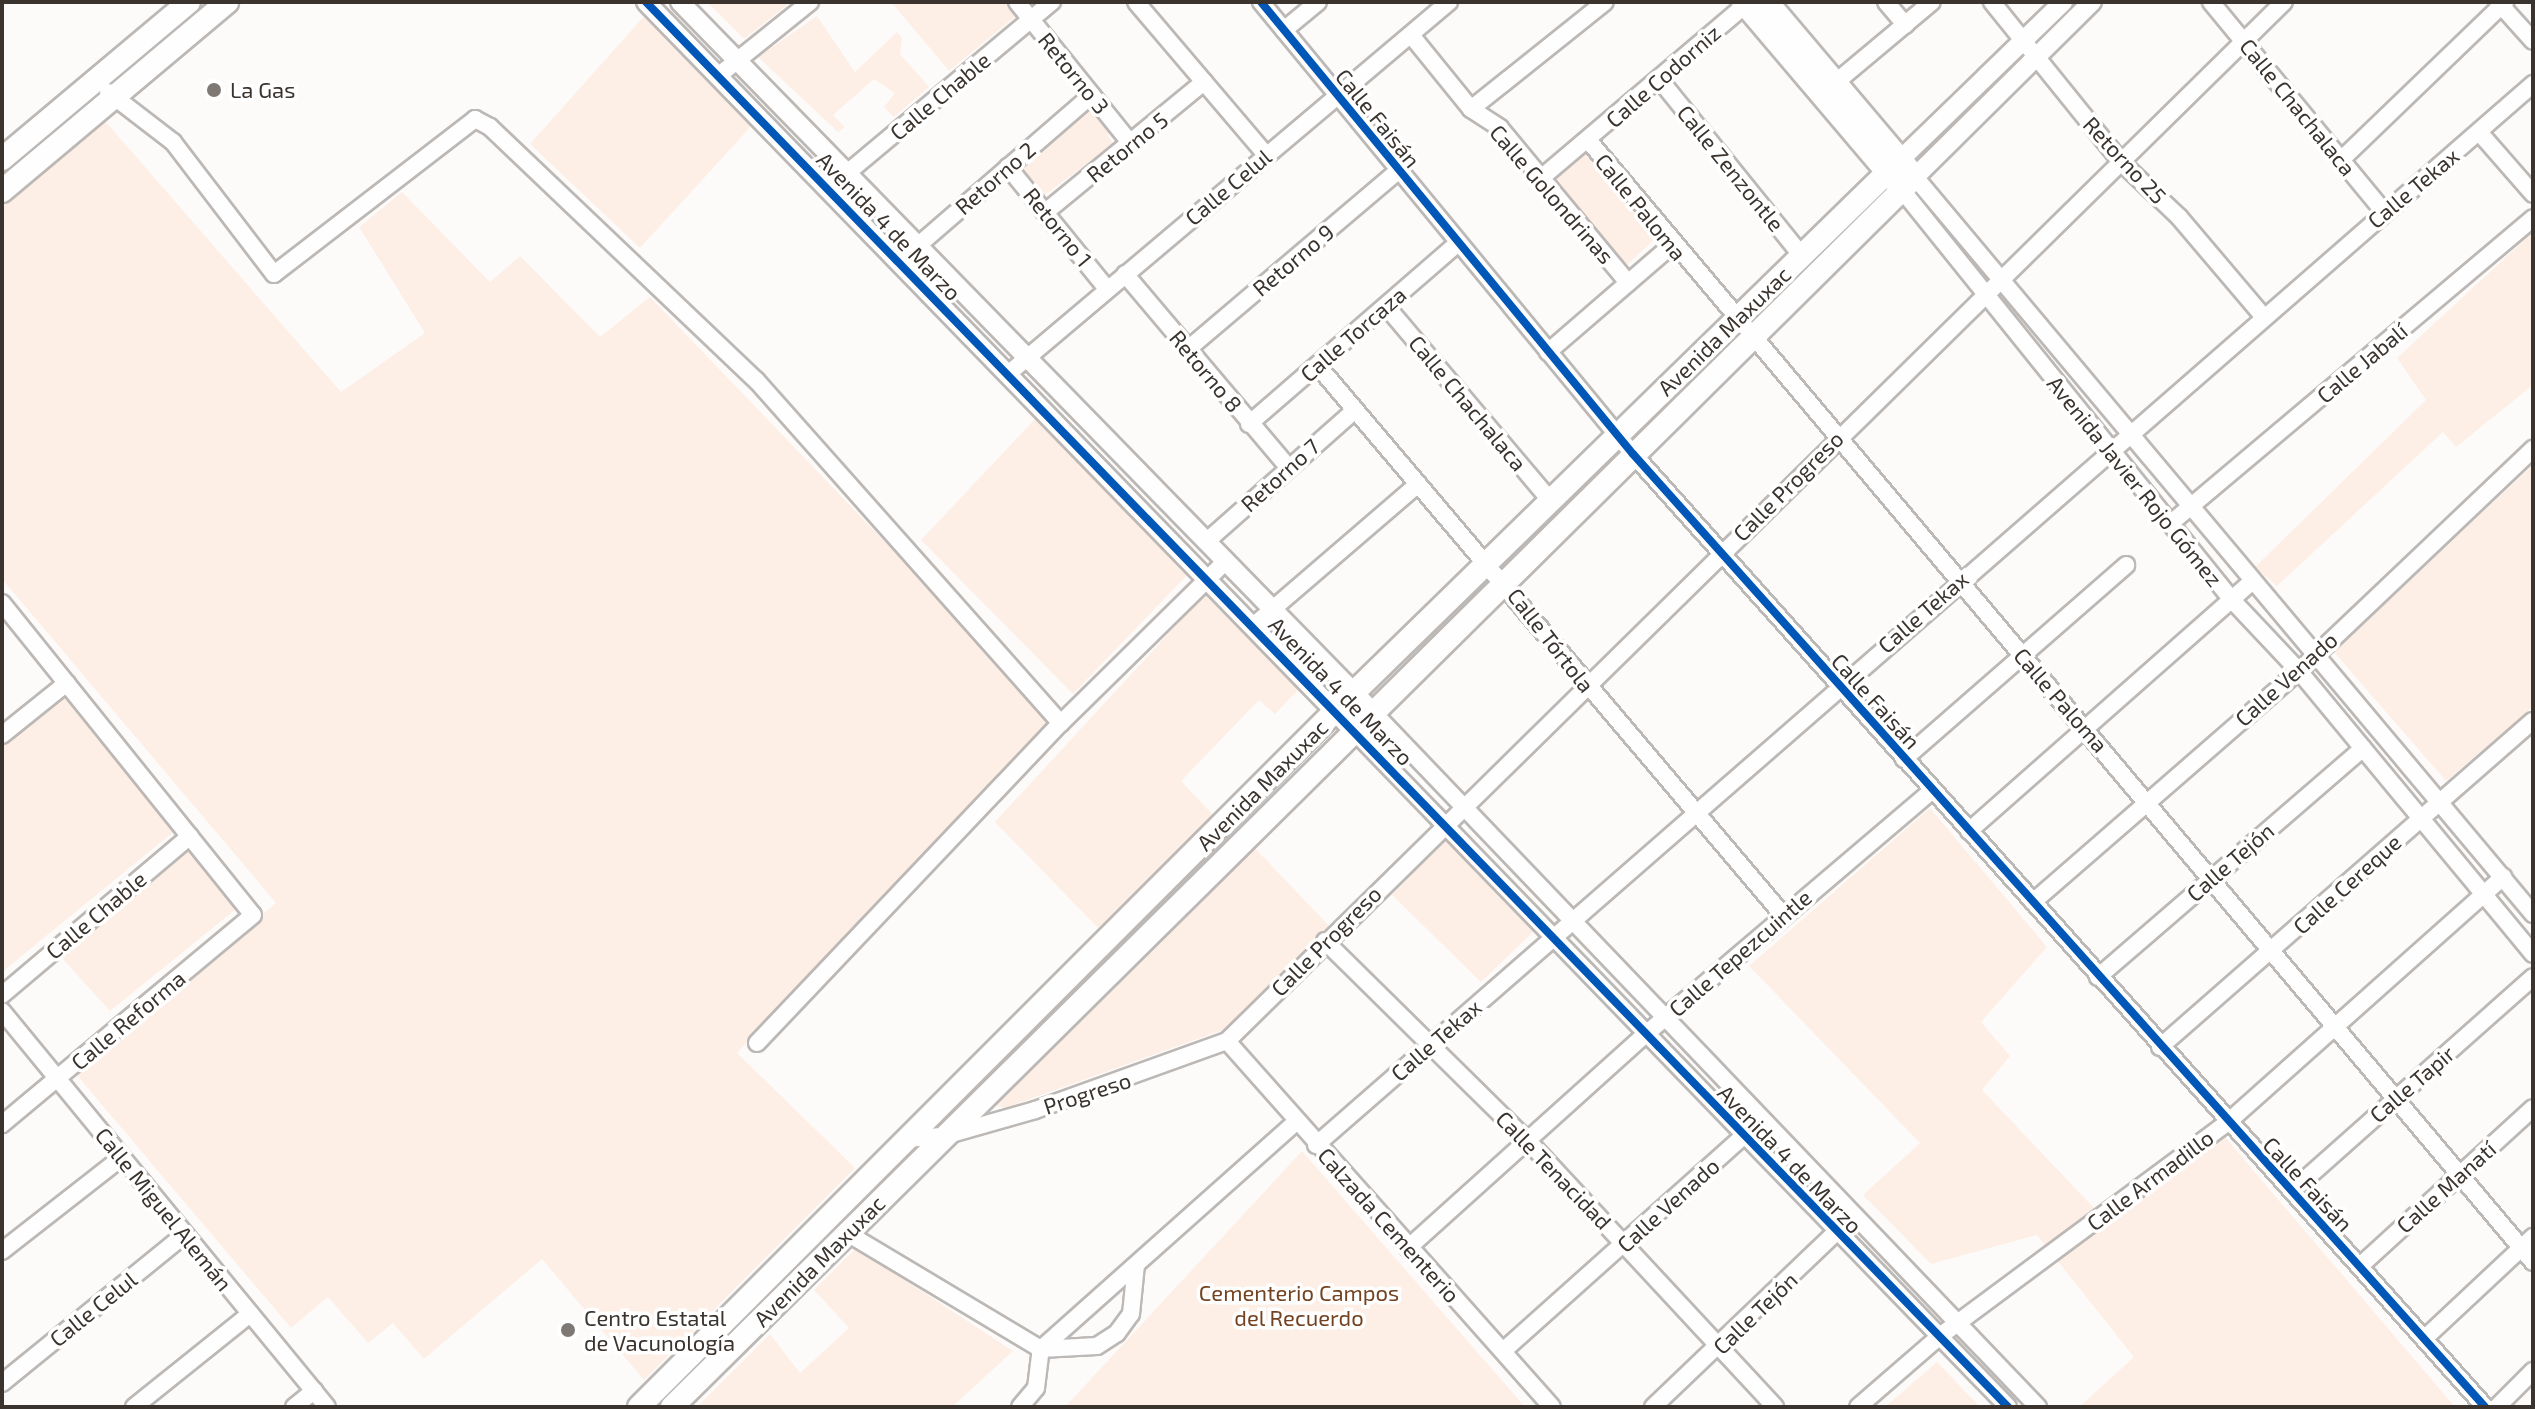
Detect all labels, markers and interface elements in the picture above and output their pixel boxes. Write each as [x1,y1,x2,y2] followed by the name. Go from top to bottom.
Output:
[1600,19,1726,133] street label: Calle Codorniz
[1033,27,1115,119] street label: Retorno 3
[2235,33,2361,181] street label: Calle Chachalaca
[885,46,995,146] street label: Calle Chable
[1330,63,1426,173] street label: Calle Faisán
[230,77,295,103] place label: La Gas
[205,81,223,99] marker: La Gas
[1672,100,1790,236] street label: Calle Zenzontle
[1081,106,1173,188] street label: Retorno 5
[2078,111,2172,209] street label: Retorno 25
[1484,119,1620,269] street label: Calle Golondrinas
[950,136,1040,220] street label: Retorno 2
[2362,142,2464,234] street label: Calle Tekax
[1180,143,1276,231] street label: Calle Celul
[811,146,967,306] street label: Avenida 4 de Marzo
[1590,148,1692,266] street label: Calle Paloma
[1018,182,1098,272] street label: Retorno 1
[1247,218,1339,302] street label: Retorno 9
[1652,261,1796,401] street label: Avenida Maxuxac
[1295,281,1411,387] street label: Calle Torcaza
[2311,317,2413,409] street label: Calle Jabalí
[1164,325,1248,417] street label: Retorno 8
[1404,330,1532,476] street label: Calle Chachalaca
[2042,370,2228,592] street label: Avenida Javier Rojo Gómez
[1728,426,1848,546] street label: Calle Progreso
[1235,433,1325,517] street label: Retorno 7
[1872,565,1974,659] street label: Calle Tekax
[1502,582,1600,698] street label: Calle Tórtola
[1263,611,1419,771] street label: Avenida 4 de Marzo
[2229,626,2343,732] street label: Calle Venado
[2008,642,2114,758] street label: Calle Paloma
[1826,648,1926,754] street label: Calle Faisán
[1191,714,1333,856] street label: Avenida Maxuxac
[2181,817,2279,907] street label: Calle Tejón
[2288,829,2406,939] street label: Calle Cereque
[41,865,151,965] street label: Calle Chable
[1266,881,1386,1001] street label: Calle Progreso
[1663,884,1817,1022] street label: Calle Tepezcuintle
[66,965,190,1075] street label: Calle Reforma
[1385,993,1487,1087] street label: Calle Tekax
[2364,1040,2460,1128] street label: Calle Tapir
[1040,1066,1134,1120] street label: Progreso
[1712,1079,1868,1239] street label: Avenida 4 de Marzo
[1491,1105,1617,1235] street label: Calle Tenacidad
[90,1122,238,1296] street label: Calle Miguel Alemán
[2081,1124,2219,1236] street label: Calle Armadillo
[2258,1131,2358,1237] street label: Calle Faisán
[2391,1136,2501,1238] street label: Calle Manatí
[1313,1142,1465,1308] street label: Calzada Cementerio
[1611,1152,1725,1258] street label: Calle Venado
[748,1190,890,1332] street label: Avenida Maxuxac
[44,1266,142,1352] street label: Calle Celul
[1707,1266,1803,1360] street label: Calle Tejón
[1199,1279,1399,1330] park label: Cementerio Campos del Recuerdo
[584,1304,736,1356] place label: Centro Estatal de Vacunología
[559,1321,577,1339] marker: Centro Estatal de Vacunología

